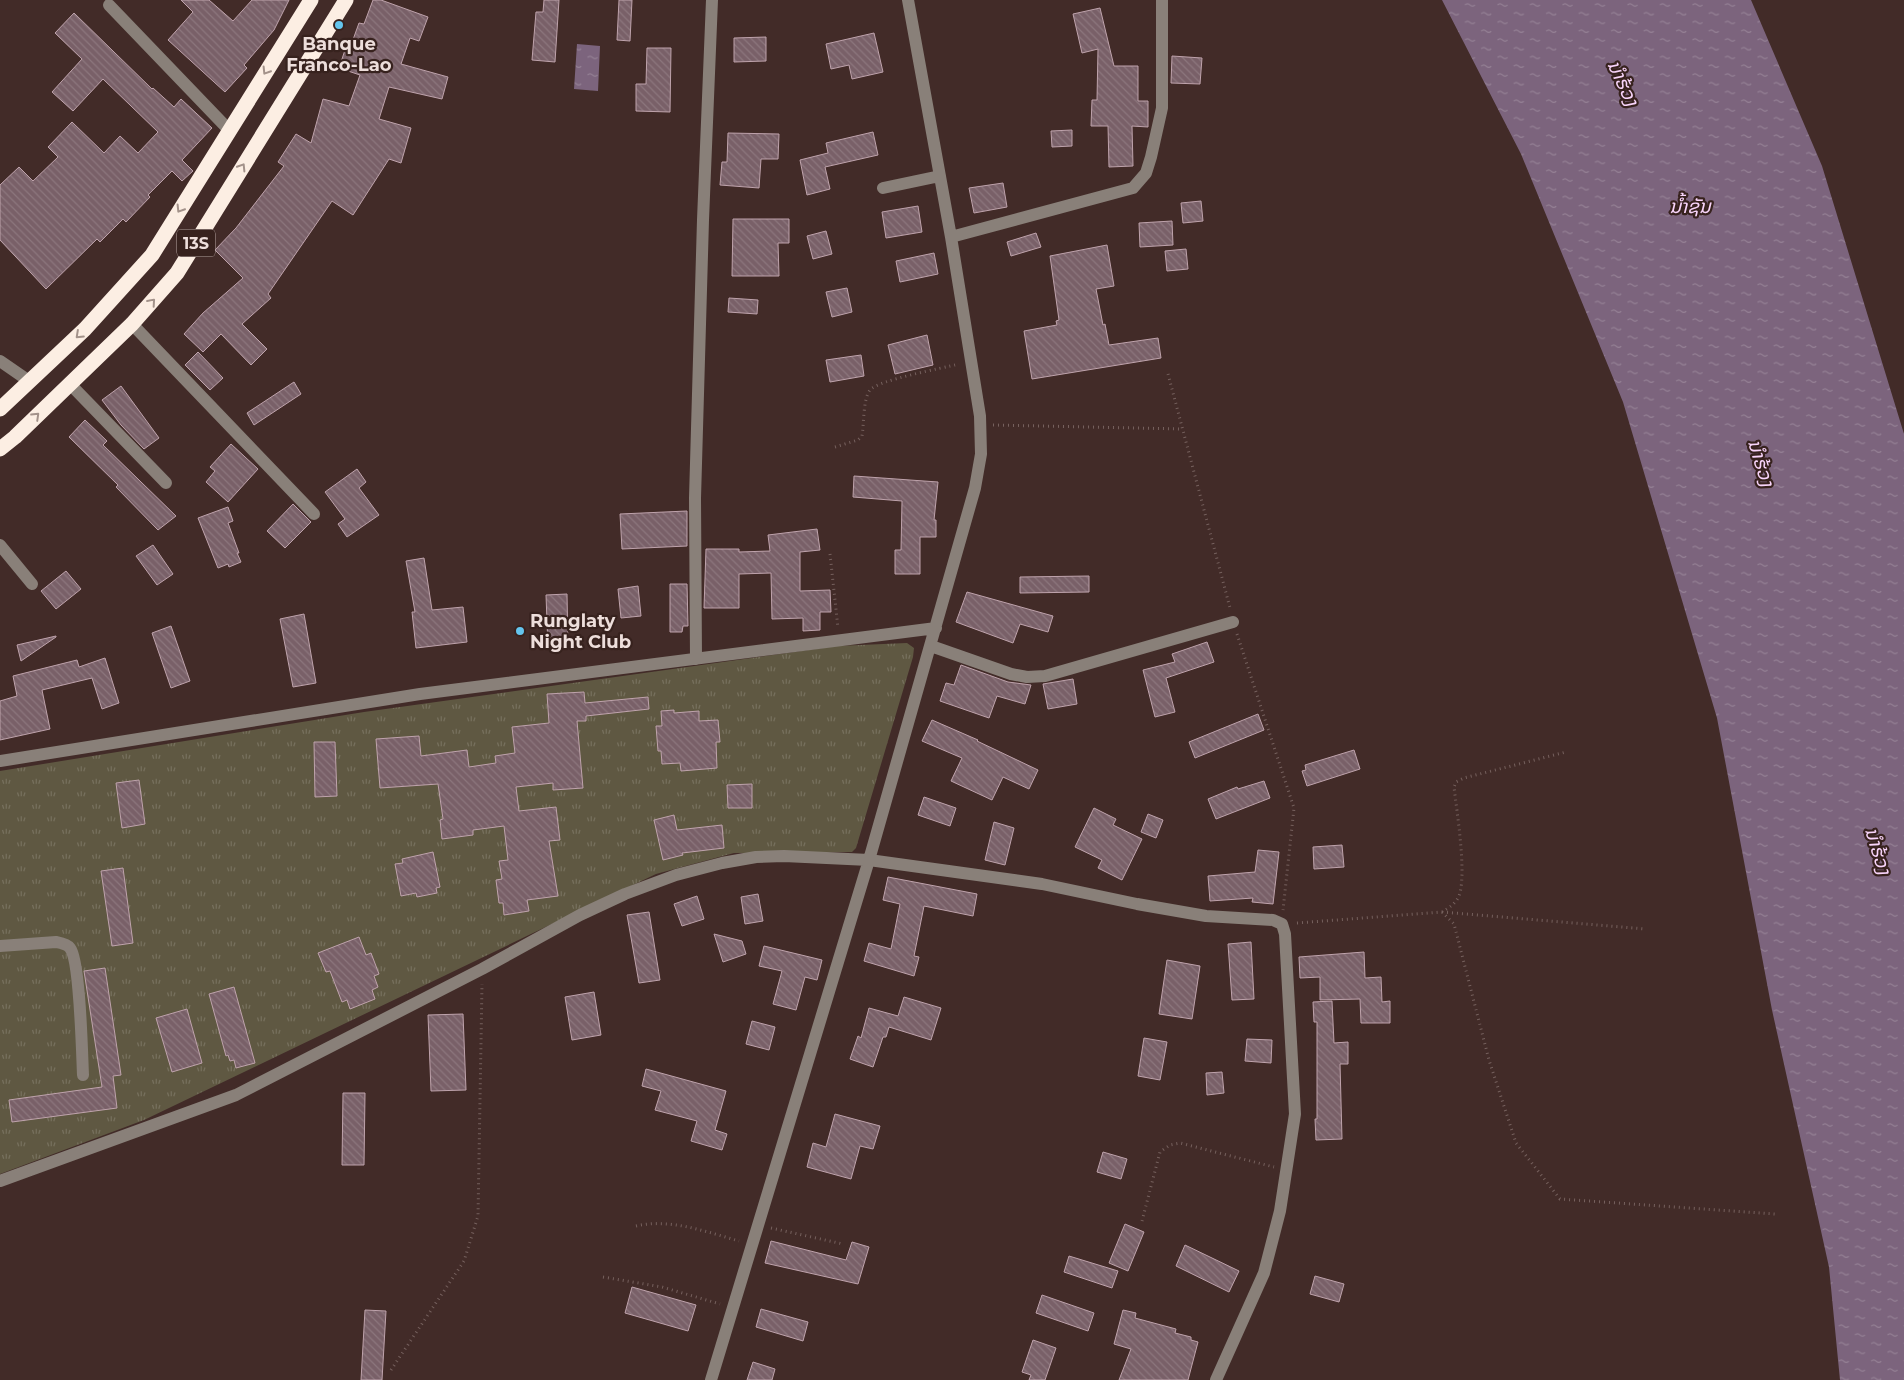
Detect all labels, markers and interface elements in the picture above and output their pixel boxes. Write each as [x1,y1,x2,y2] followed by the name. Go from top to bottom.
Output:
[333,19,345,31] marker: Banque Franco-Lao
[286,33,392,76] place label: Banque Franco-Lao
[1603,57,1644,110] water label: ນຳ້ຮວງ
[263,66,273,75] one-way arrow
[236,164,246,173] one-way arrow
[1669,192,1712,218] water label: ນ້ຳຊັນ
[177,203,187,212] one-way arrow
[177,230,215,256] road number: 13S
[146,298,155,307] one-way arrow
[76,329,85,338] one-way arrow
[31,413,40,422] one-way arrow
[1743,437,1779,490] water label: ນຳ້ຮວງ
[530,610,631,653] place label: Runglaty Night Club
[514,625,526,637] marker: Runglaty Night Club
[1860,825,1896,878] water label: ນຳ້ຮວງ

